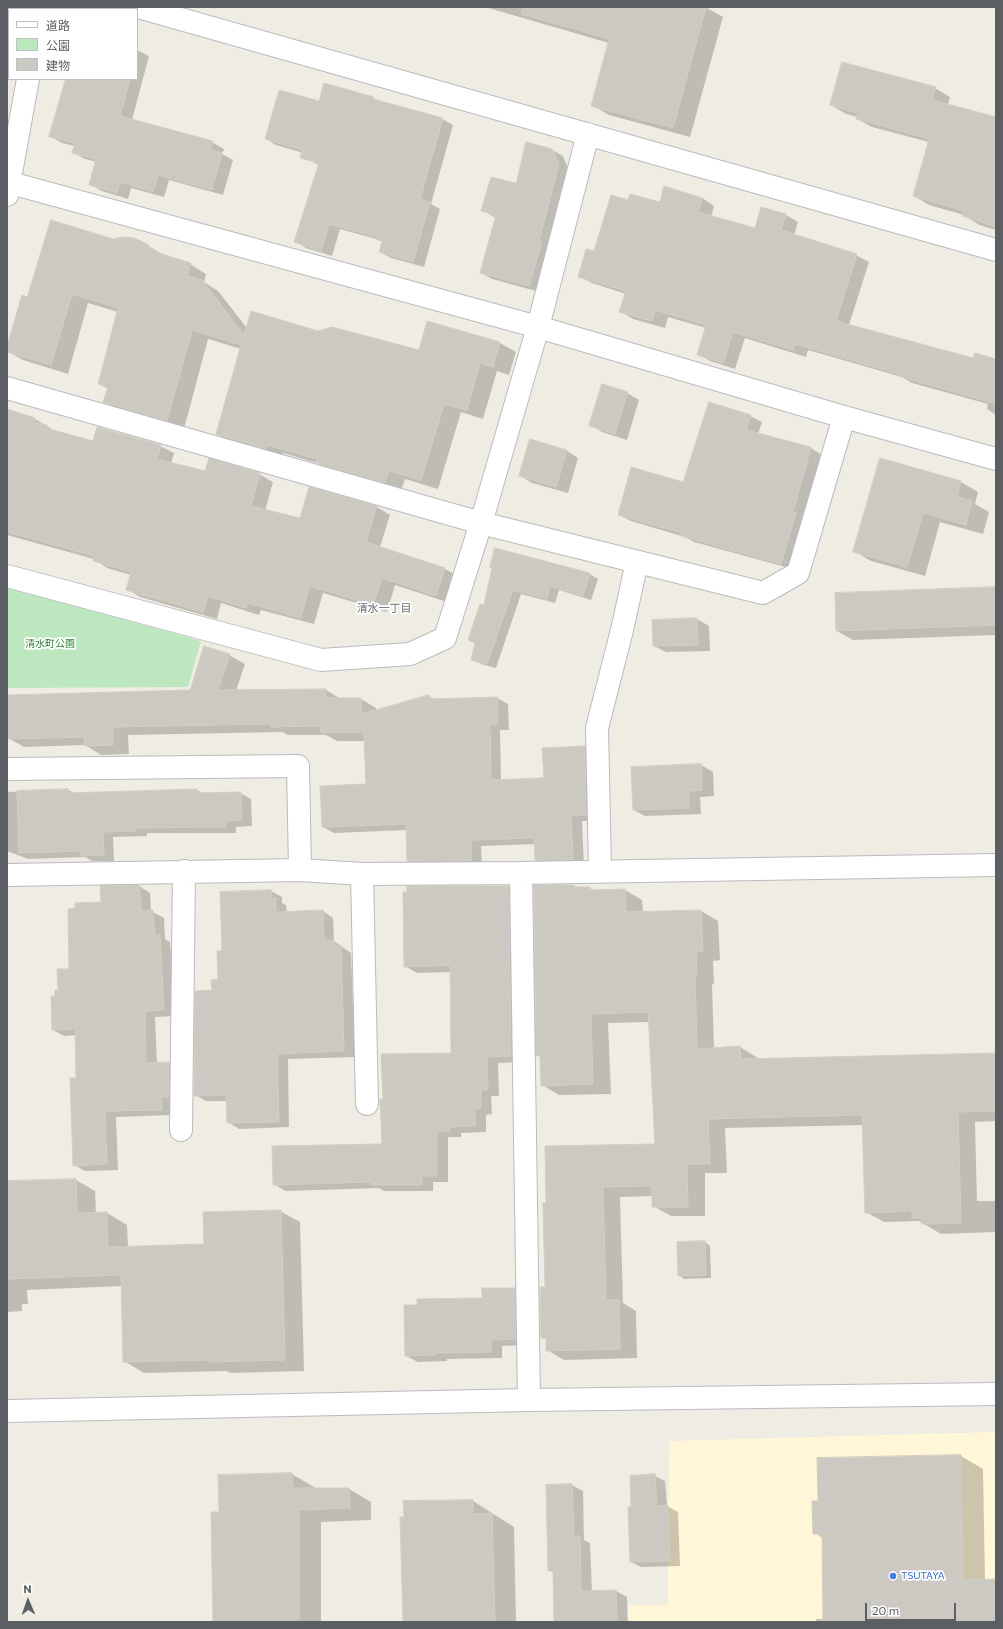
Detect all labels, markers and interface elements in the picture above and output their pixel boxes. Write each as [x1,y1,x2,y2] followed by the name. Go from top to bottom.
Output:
[8,8,138,80] legend
[46,18,70,32] text: 道路
[46,38,70,52] text: 公園
[46,58,70,72] text: 建物
[357,601,411,615] district label: 清水一丁目
[25,638,75,650] park label: 清水町公園
[901,1570,945,1582] place label: TSUTAYA
[888,1571,898,1581] marker: TSUTAYA
[8,1581,48,1621] north arrow
[23,1582,32,1595] text: N
[867,1595,958,1621] scale bar
[872,1603,899,1617] text: 20 m

